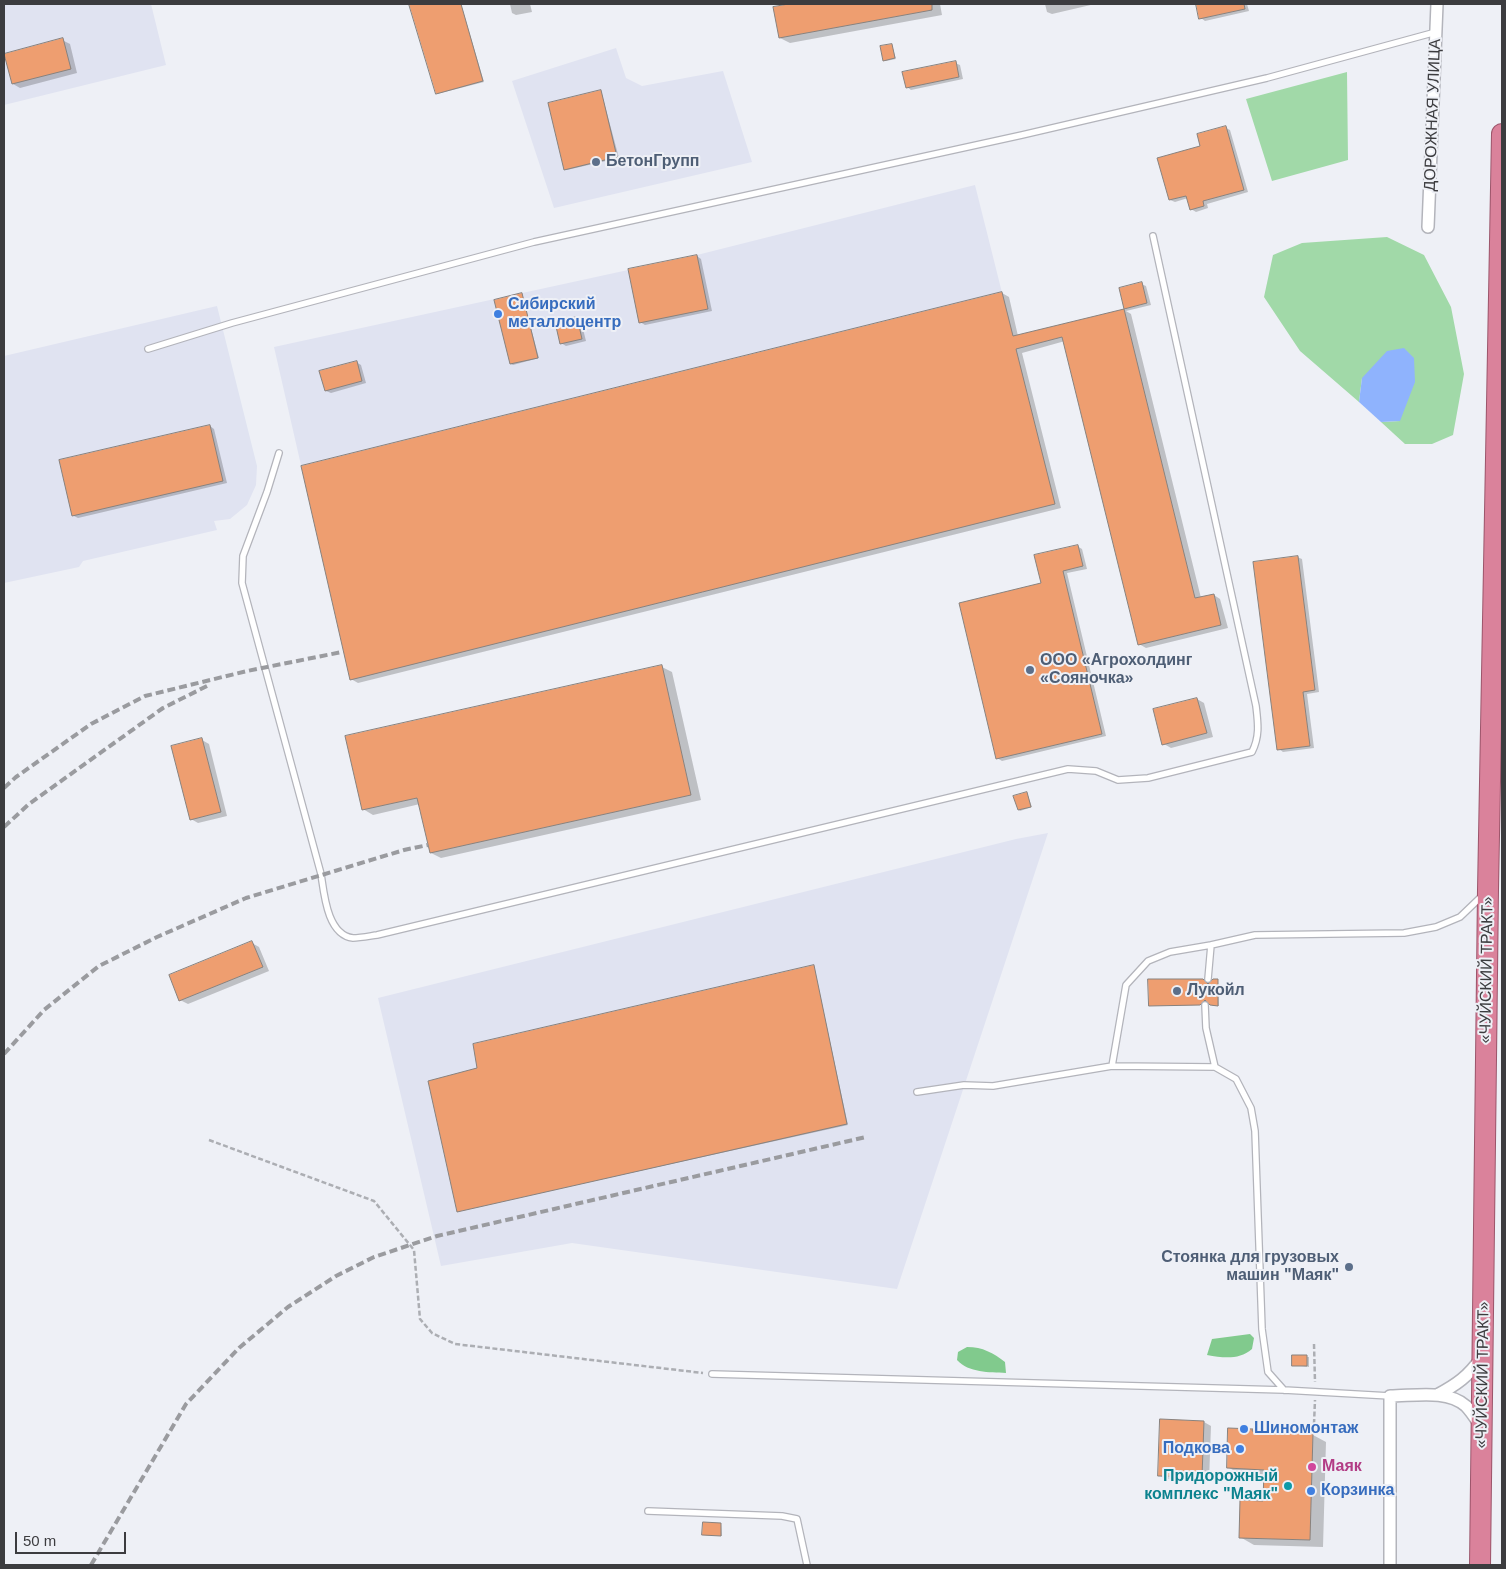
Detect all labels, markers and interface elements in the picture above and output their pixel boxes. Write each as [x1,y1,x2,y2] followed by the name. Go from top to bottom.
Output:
[1421,38,1445,192] street label: ДОРОЖНАЯ УЛИЦА
[606,152,700,172] place label: БетонГрупп
[590,156,602,168] marker: БетонГрупп
[508,295,621,333] place label: Сибирский металлоцентр
[492,308,504,320] marker: Сибирский металлоцентр
[1040,651,1192,689] place label: ООО «Агрохолдинг «Сояночка»
[1024,664,1036,676] marker: ООО «Агрохолдинг «Сояночка»
[1476,896,1498,1044] street label: «ЧУЙСКИЙ ТРАКТ»
[1187,981,1245,1001] place label: Лукойл
[1171,985,1183,997] marker: Лукойл
[1161,1248,1339,1286] place label: Стоянка для грузовых машин "Маяк"
[1343,1261,1355,1273] marker: Стоянка для грузовых машин "Маяк"
[1472,1301,1494,1449] street label: «ЧУЙСКИЙ ТРАКТ»
[1254,1419,1358,1439] place label: Шиномонтаж
[1238,1423,1250,1435] marker: Шиномонтаж
[1163,1439,1230,1459] place label: Подкова
[1234,1443,1246,1455] marker: Подкова
[1322,1457,1362,1477] place label: Маяк
[1306,1461,1318,1473] marker: Маяк
[1144,1467,1278,1505] place label: Придорожный комплекс "Маяк"
[1282,1480,1294,1492] marker: Придорожный комплекс "Маяк"
[1321,1481,1394,1501] place label: Корзинка
[1305,1485,1317,1497] marker: Корзинка
[18,1522,129,1554] scale bar
[23,1532,56,1549] text: 50 m

